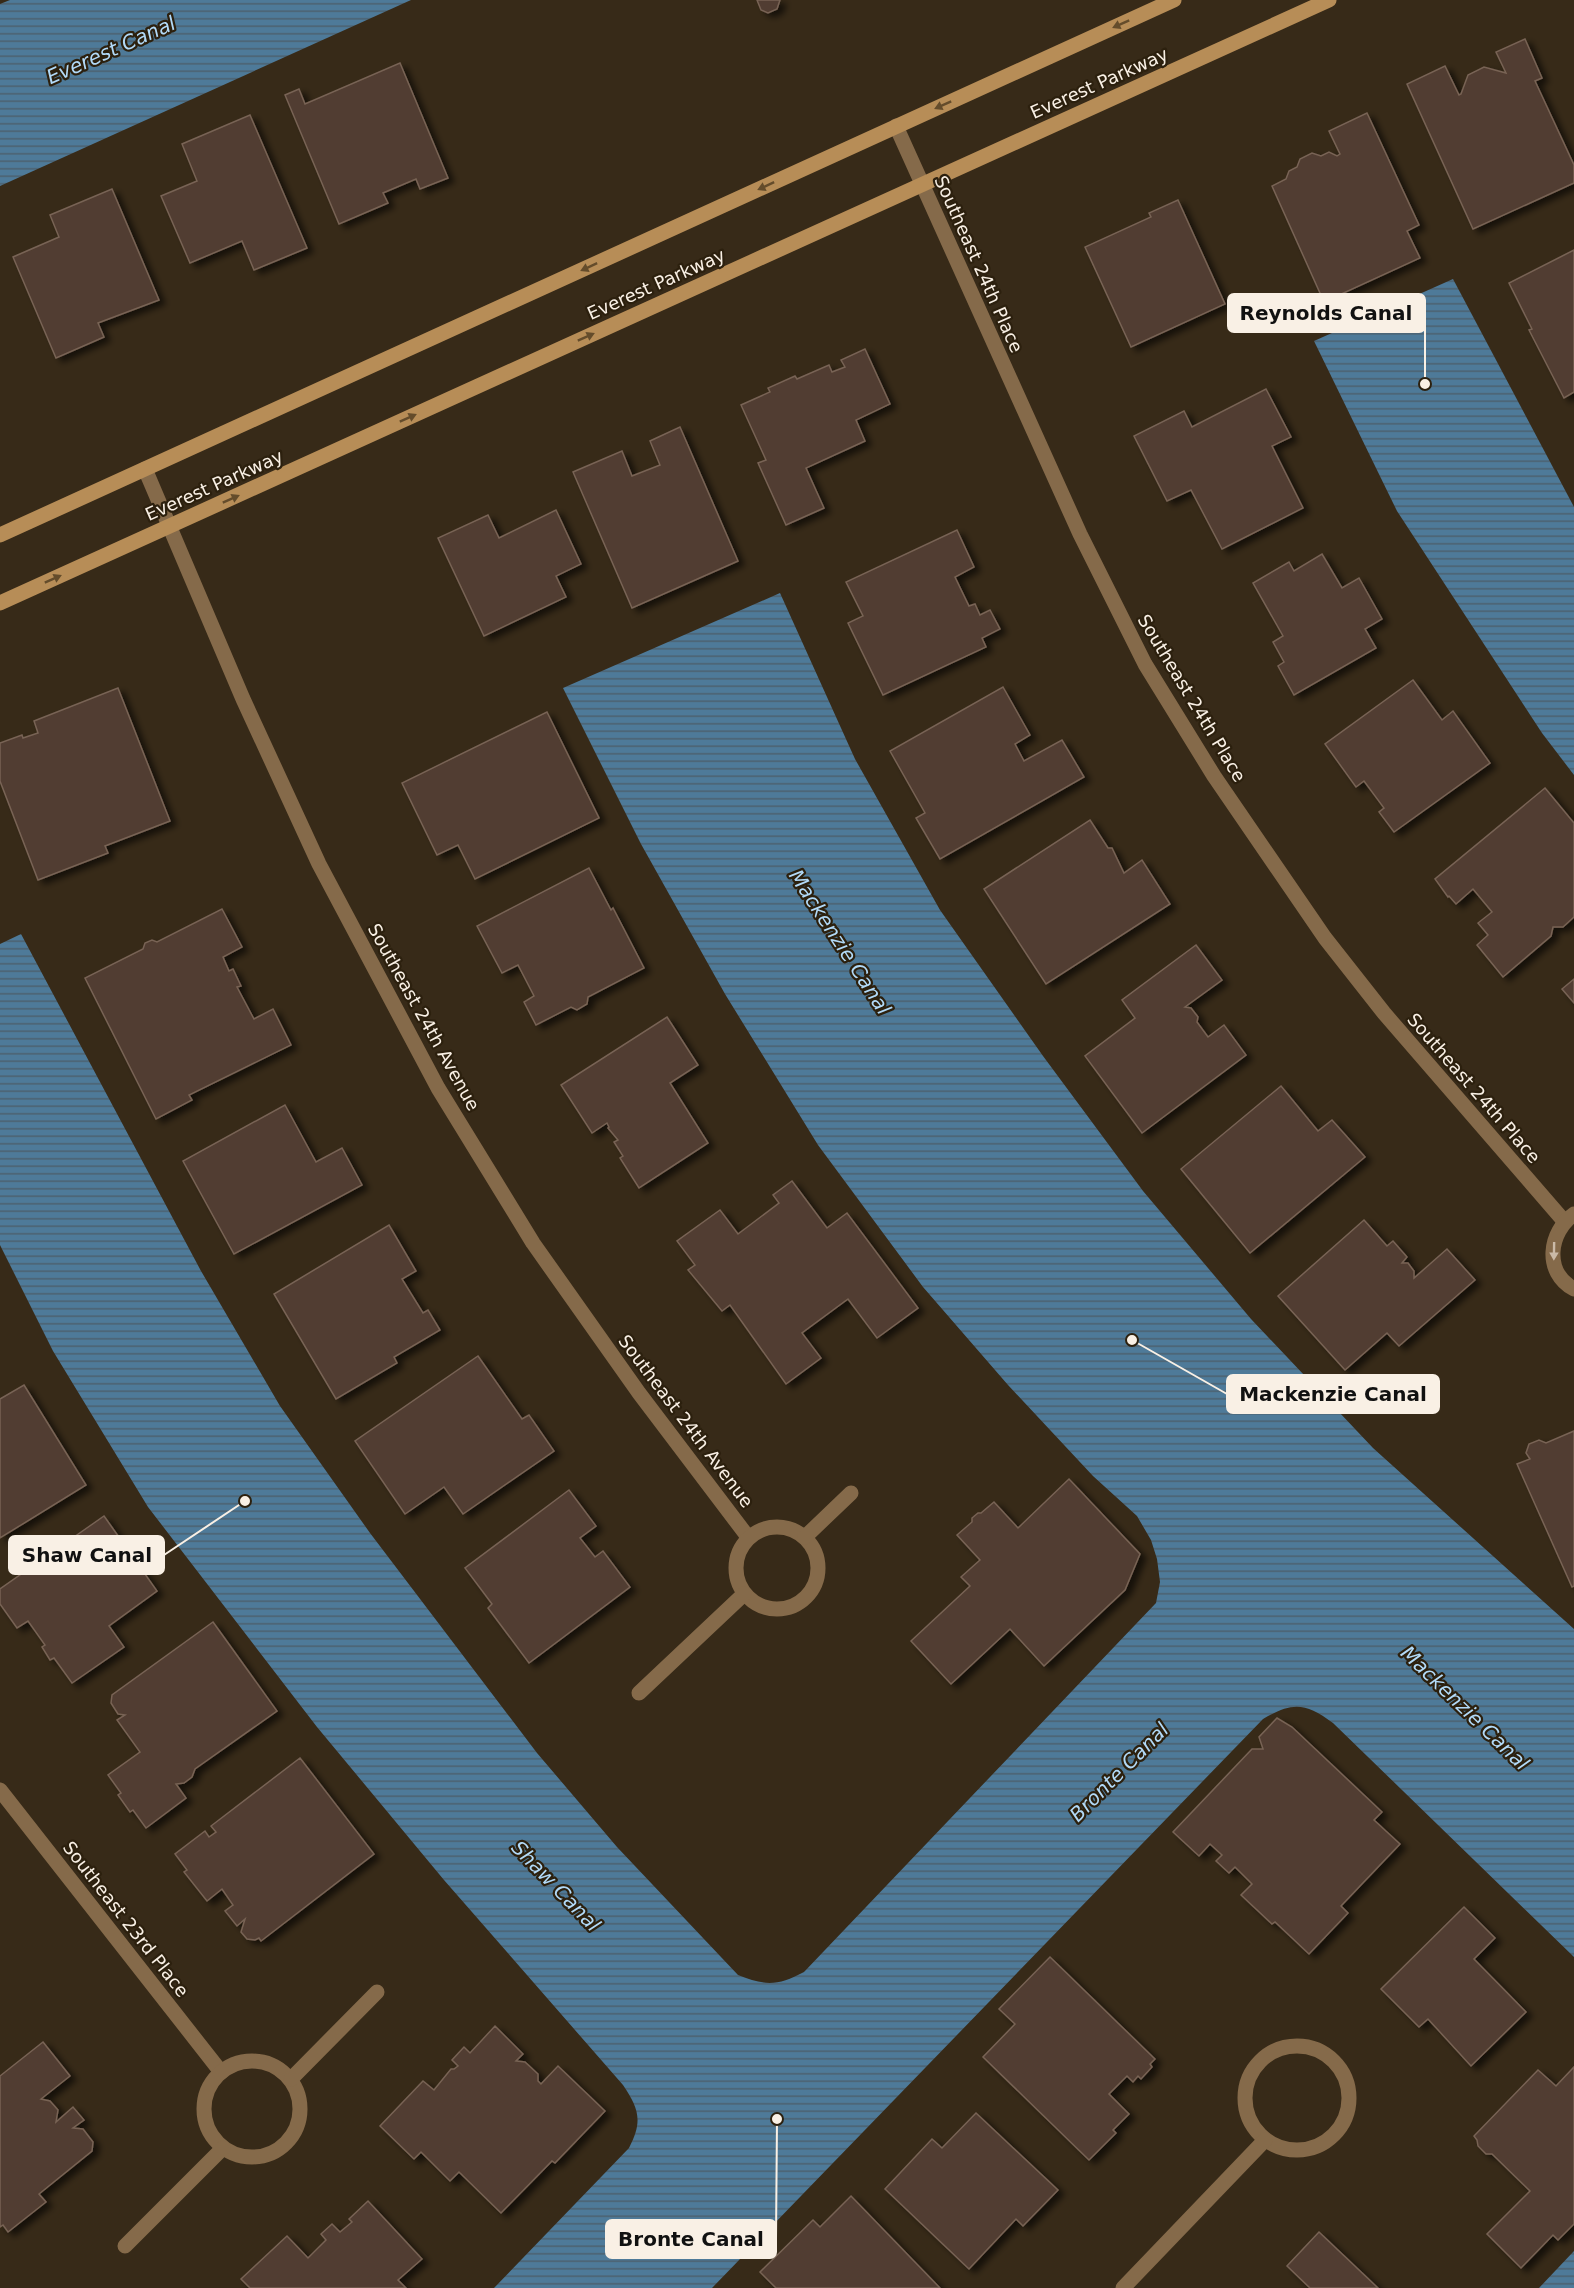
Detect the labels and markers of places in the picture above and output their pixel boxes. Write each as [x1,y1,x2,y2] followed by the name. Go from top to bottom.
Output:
[1228,294,1425,332] callout: Reynolds Canal
[1227,1375,1439,1413] callout: Mackenzie Canal
[9,1536,164,1574] callout: Shaw Canal
[606,2220,776,2258] callout: Bronte Canal

